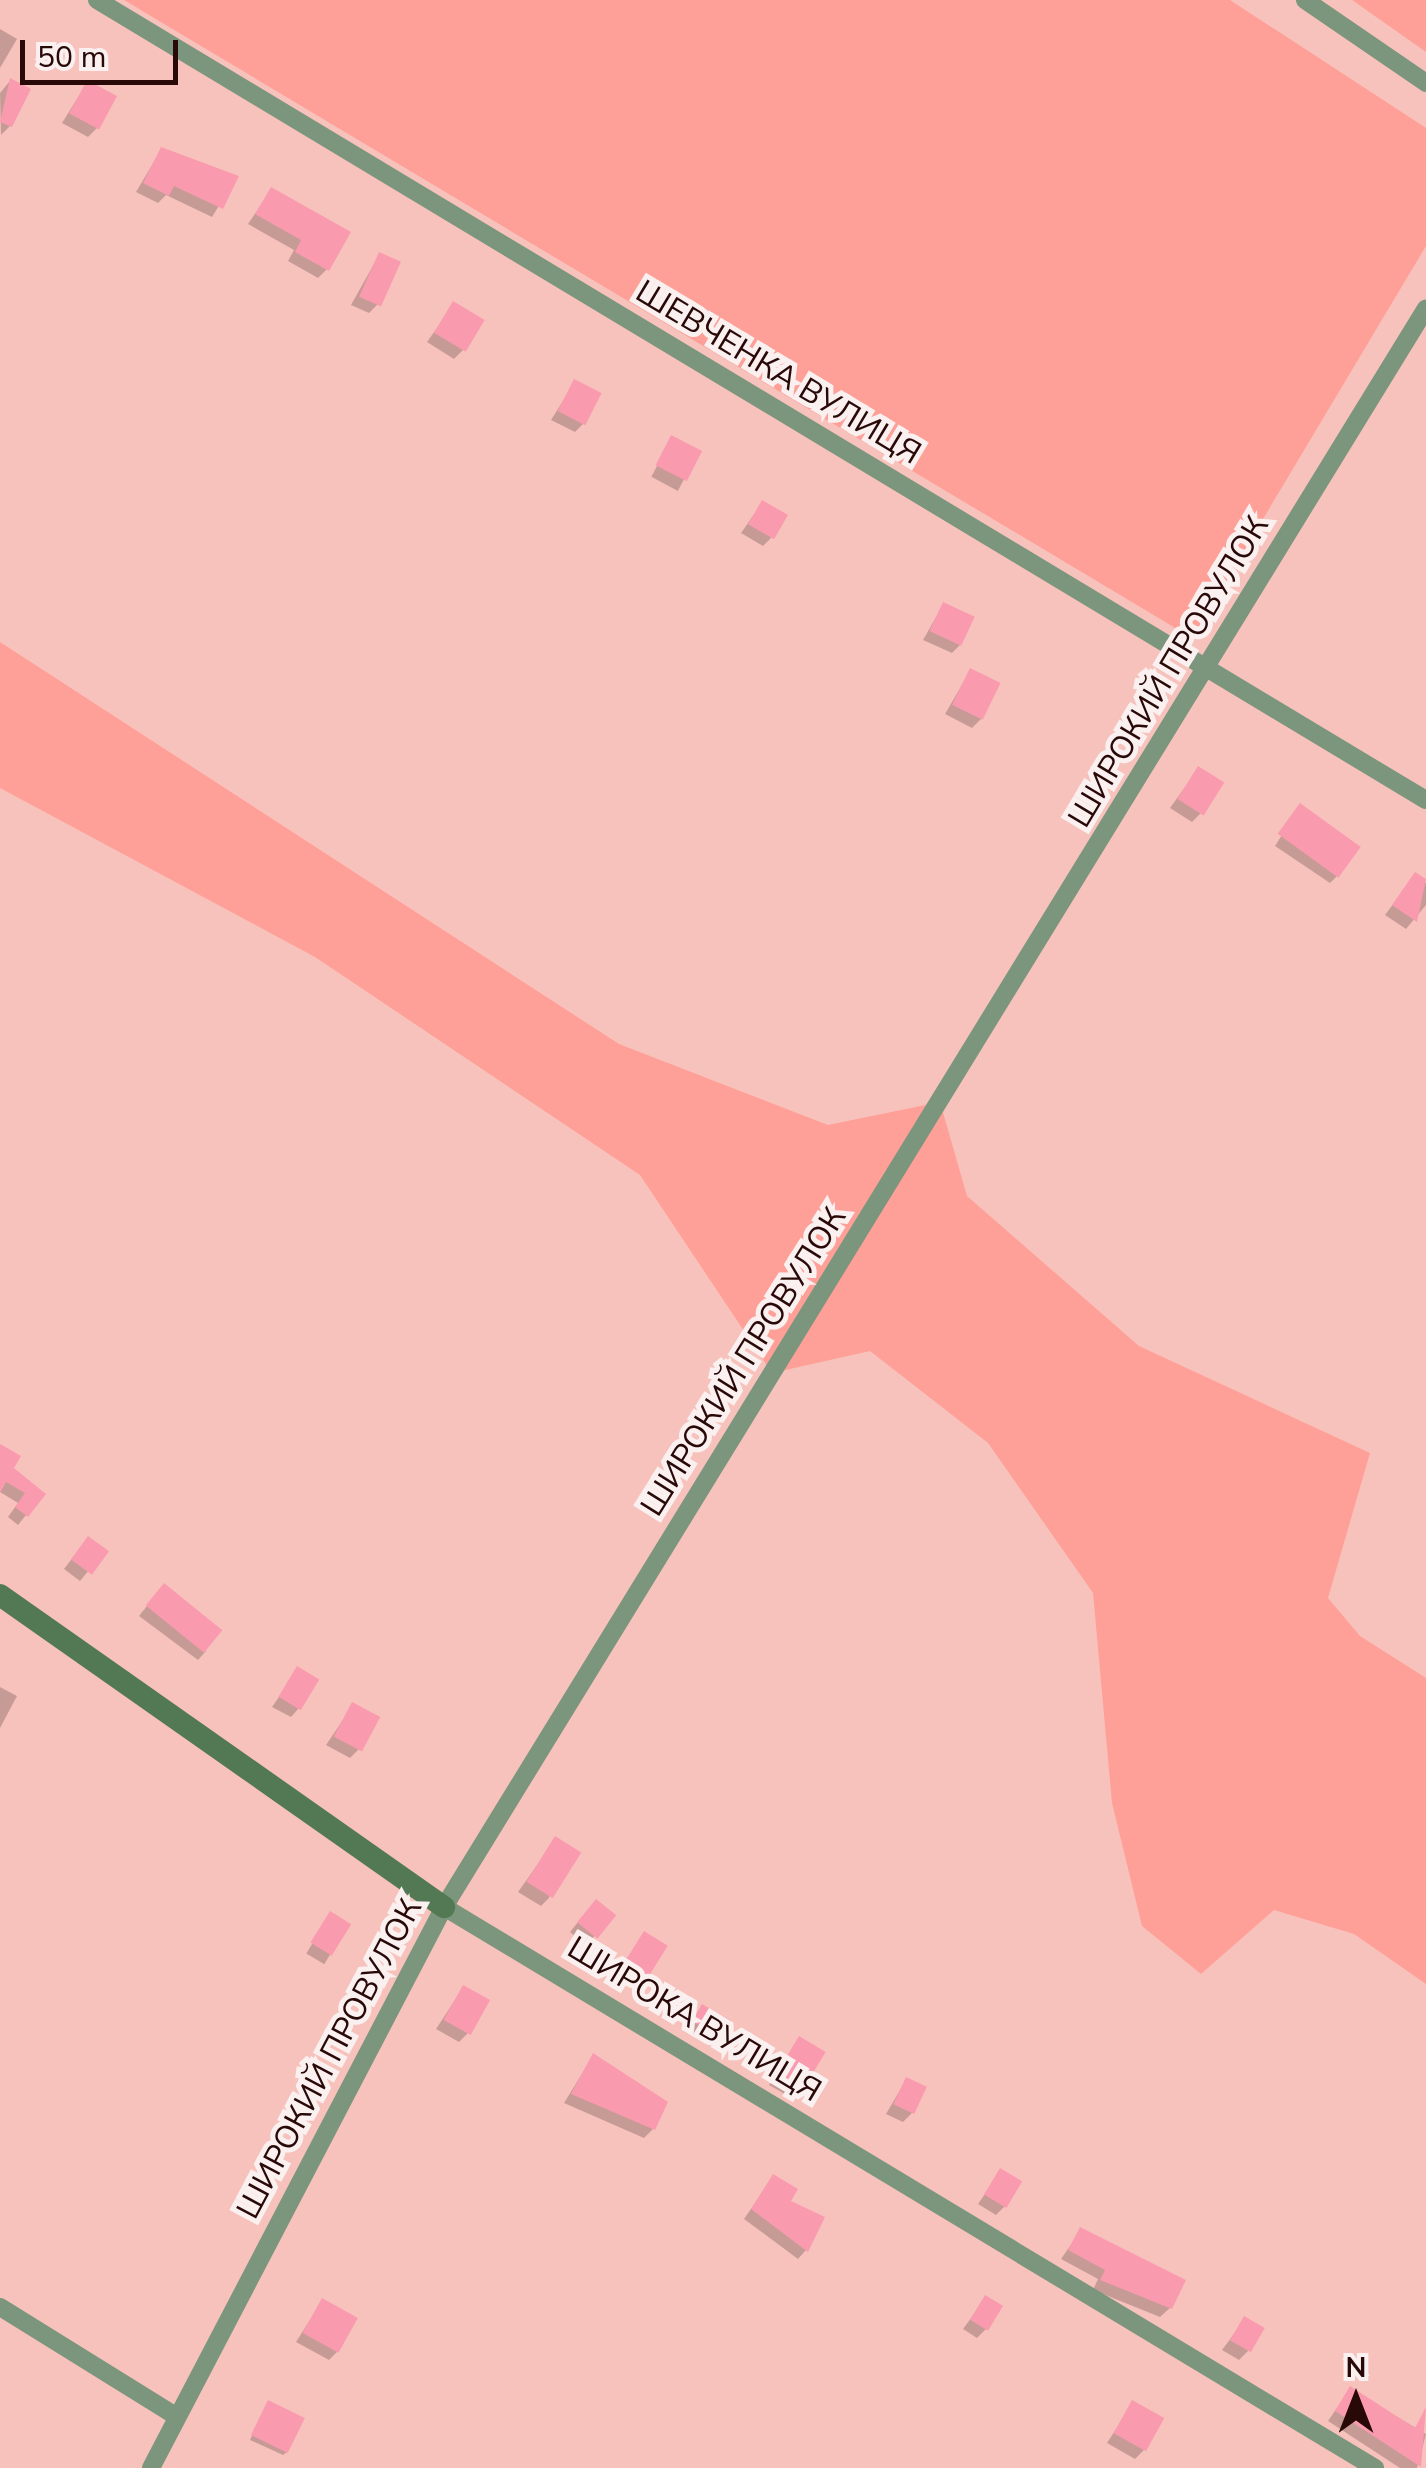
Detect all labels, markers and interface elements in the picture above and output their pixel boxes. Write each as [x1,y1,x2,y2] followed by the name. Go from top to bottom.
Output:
[25,20,182,82] scale bar
[37,37,106,78] text: 50 m
[629,273,927,473] street label: ШЕВЧЕНКА ВУЛИЦЯ
[1061,509,1277,835] street label: ШИРОКИЙ ПРОВУЛОК
[633,1201,855,1523] street label: ШИРОКИЙ ПРОВУЛОК
[229,1893,431,2225] street label: ШИРОКИЙ ПРОВУЛОК
[560,1929,828,2111] street label: ШИРОКА ВУЛИЦЯ
[1306,2348,1406,2448] north arrow
[1346,2349,1366,2387] text: N

